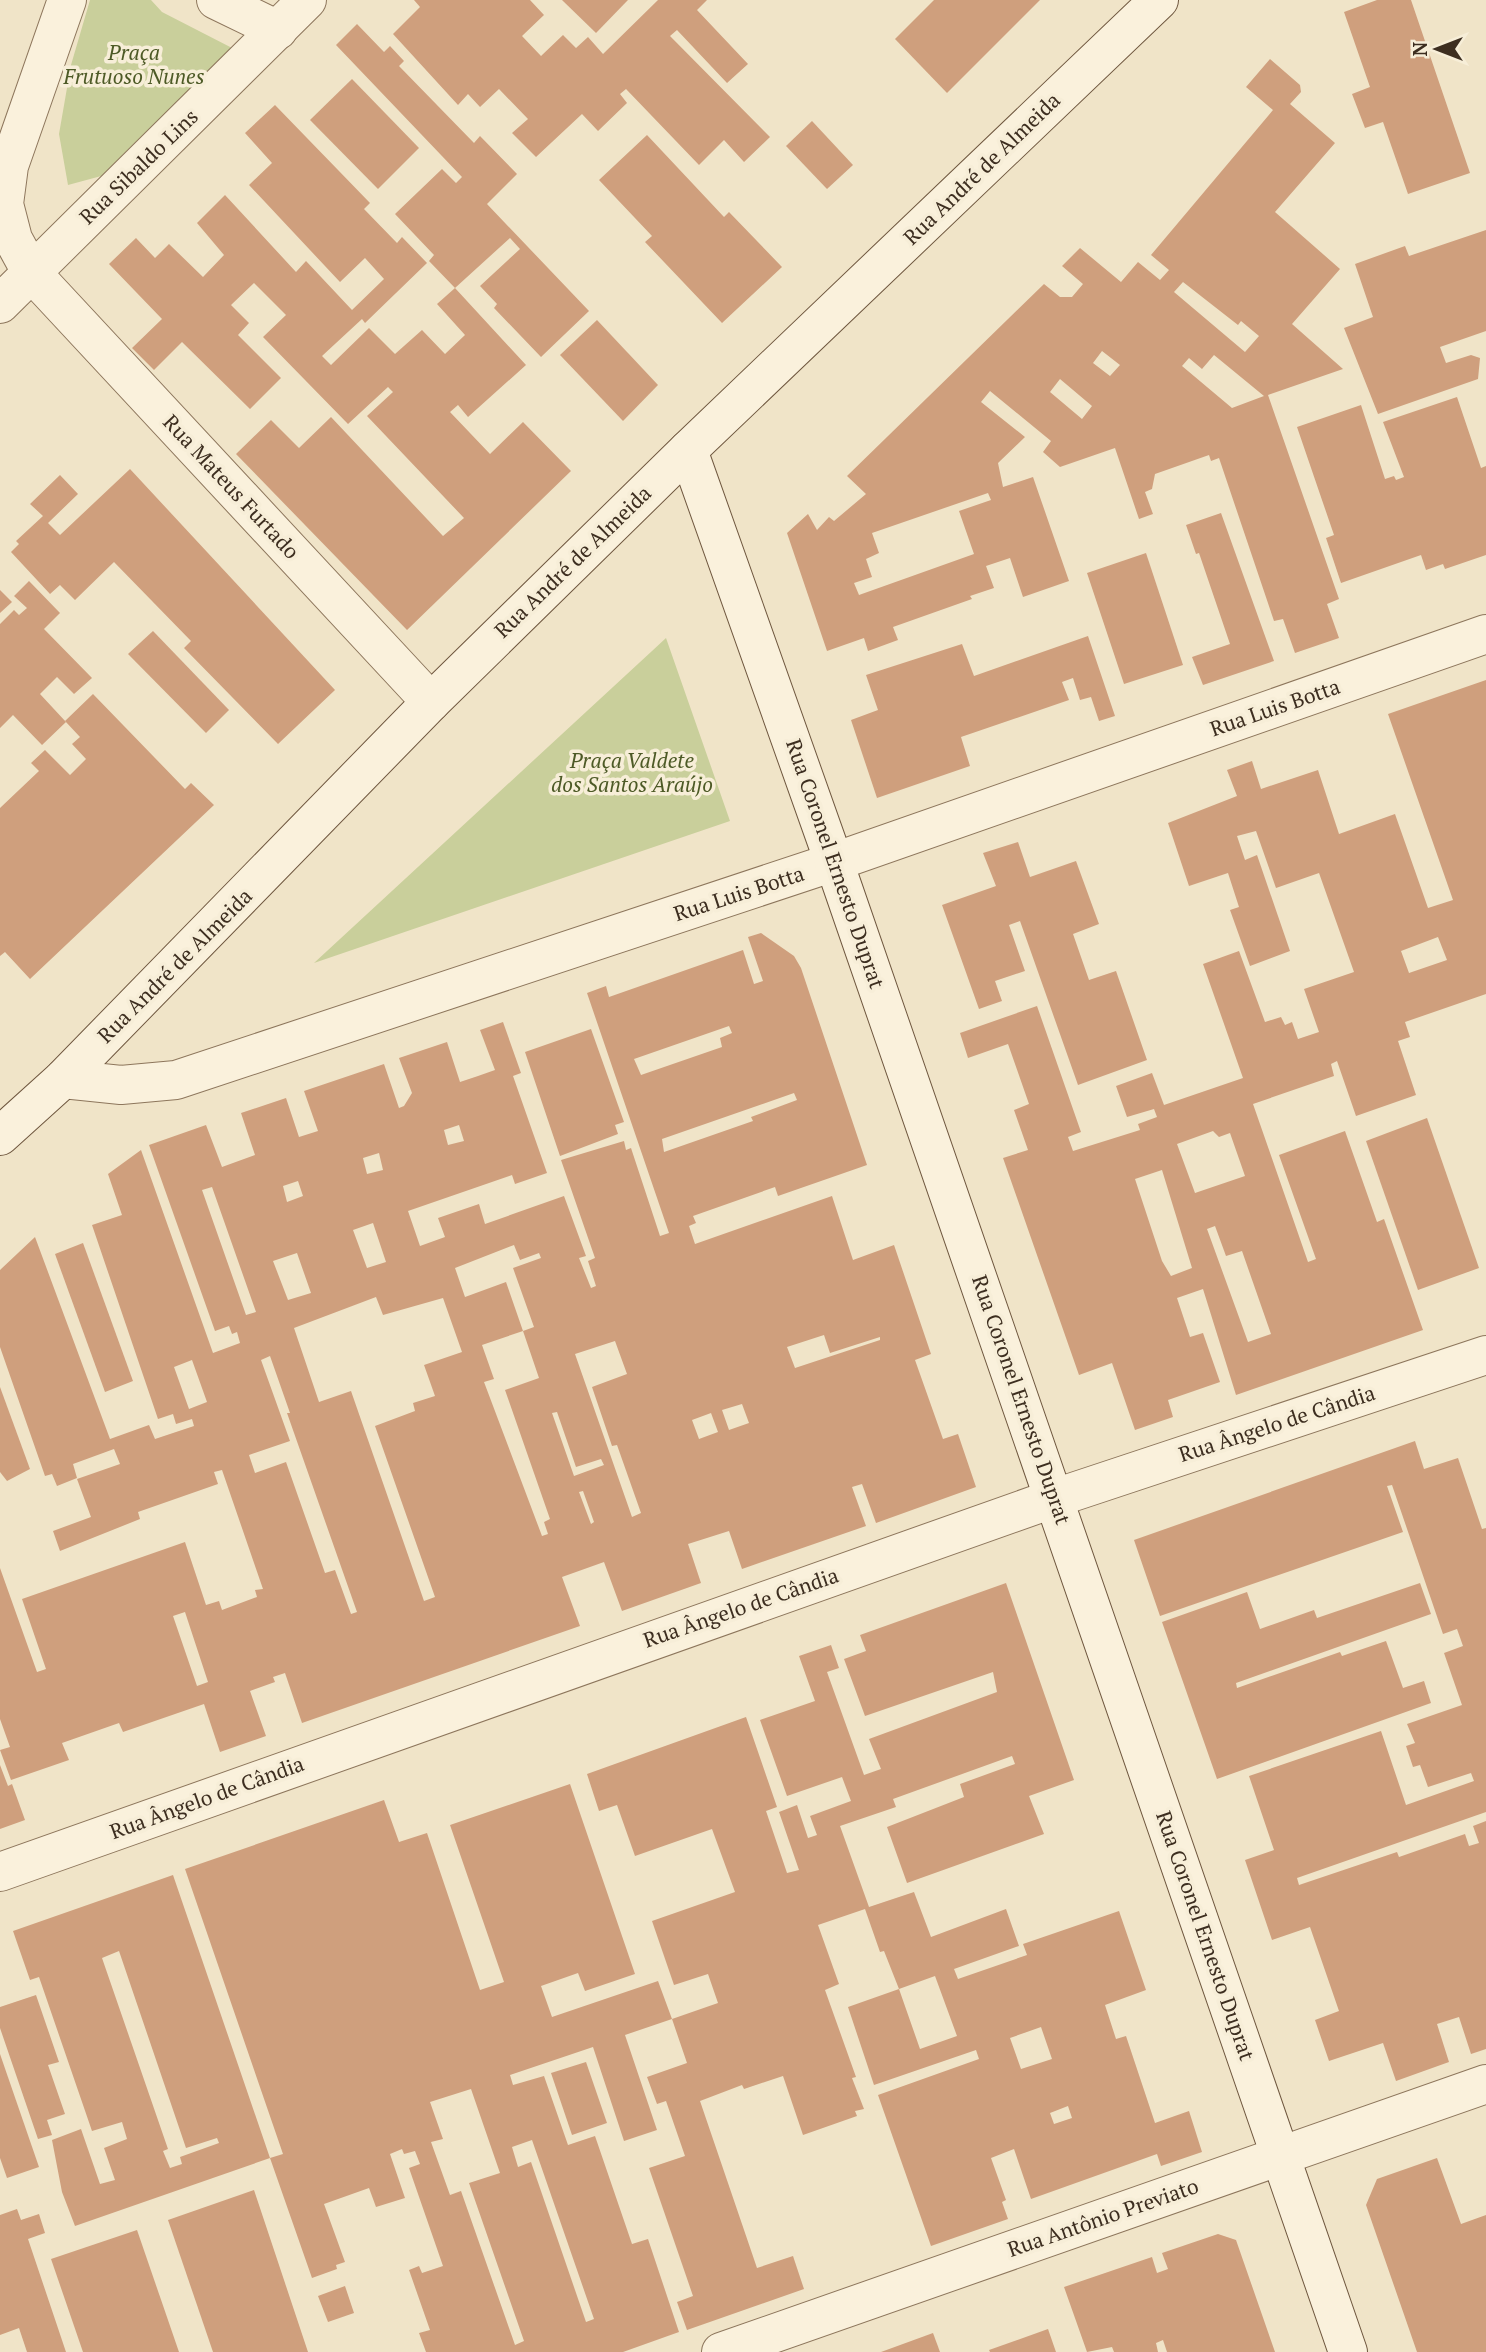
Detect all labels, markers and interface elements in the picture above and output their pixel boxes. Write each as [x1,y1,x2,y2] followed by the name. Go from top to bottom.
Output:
[1402,14,1472,84] north arrow
[63,38,205,90] park label: Praça Frutuoso Nunes
[1407,41,1432,56] text: N
[897,86,1066,251] street label: Rua André de Almeida
[73,102,204,230] street label: Rua Sibaldo Lins
[157,408,306,565] street label: Rua Mateus Furtado
[488,479,657,644] street label: Rua André de Almeida
[1206,672,1344,742] street label: Rua Luis Botta
[780,735,892,992] street label: Rua Coronel Ernesto Duprat
[551,746,713,798] park label: Praça Valdete dos Santos Araújo
[670,859,808,927] street label: Rua Luis Botta
[91,882,258,1049] street label: Rua André de Almeida
[966,1271,1078,1528] street label: Rua Coronel Ernesto Duprat
[1175,1378,1379,1468] street label: Rua Ângelo de Cândia
[639,1560,842,1654] street label: Rua Ângelo de Cândia
[106,1749,308,1845] street label: Rua Ângelo de Cândia
[1150,1807,1262,2064] street label: Rua Coronel Ernesto Duprat
[1003,2171,1202,2263] street label: Rua Antônio Previato

